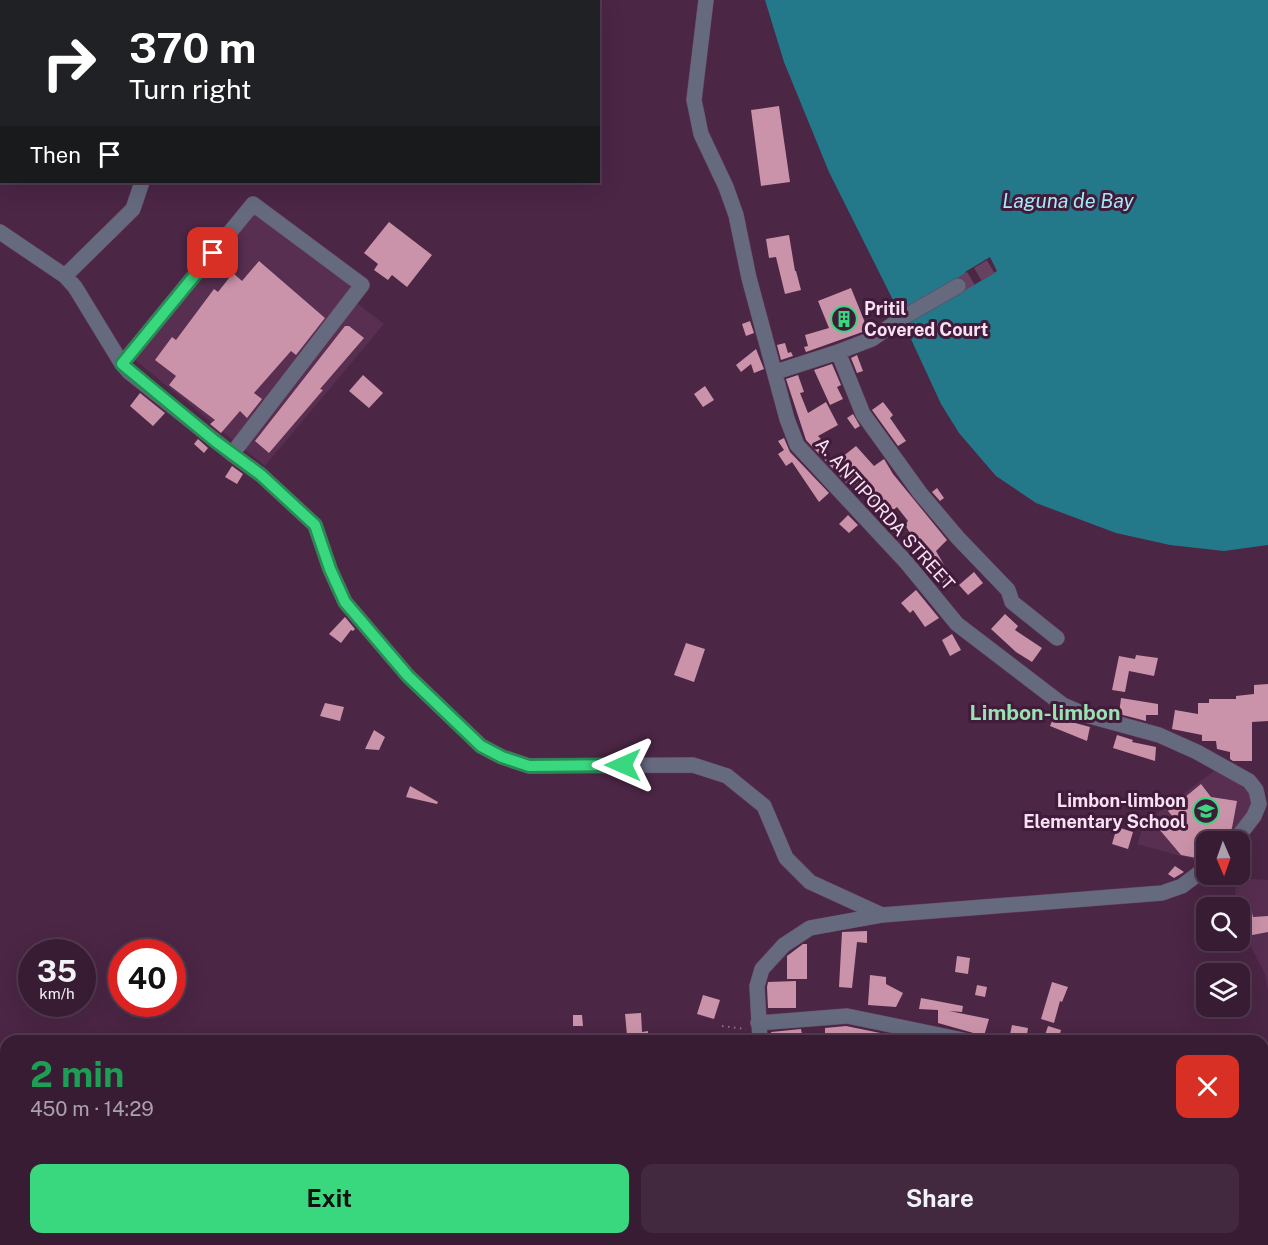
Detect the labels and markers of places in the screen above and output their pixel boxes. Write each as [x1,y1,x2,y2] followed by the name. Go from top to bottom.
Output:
[187,227,238,278] pin
[864,298,988,340] place label: Pritil Covered Court
[829,304,859,334] building icon: Pritil Covered Court
[1023,790,1186,832] place label: Limbon-limbon Elementary School
[1191,796,1221,826] school or university icon: Limbon-limbon Elementary School

